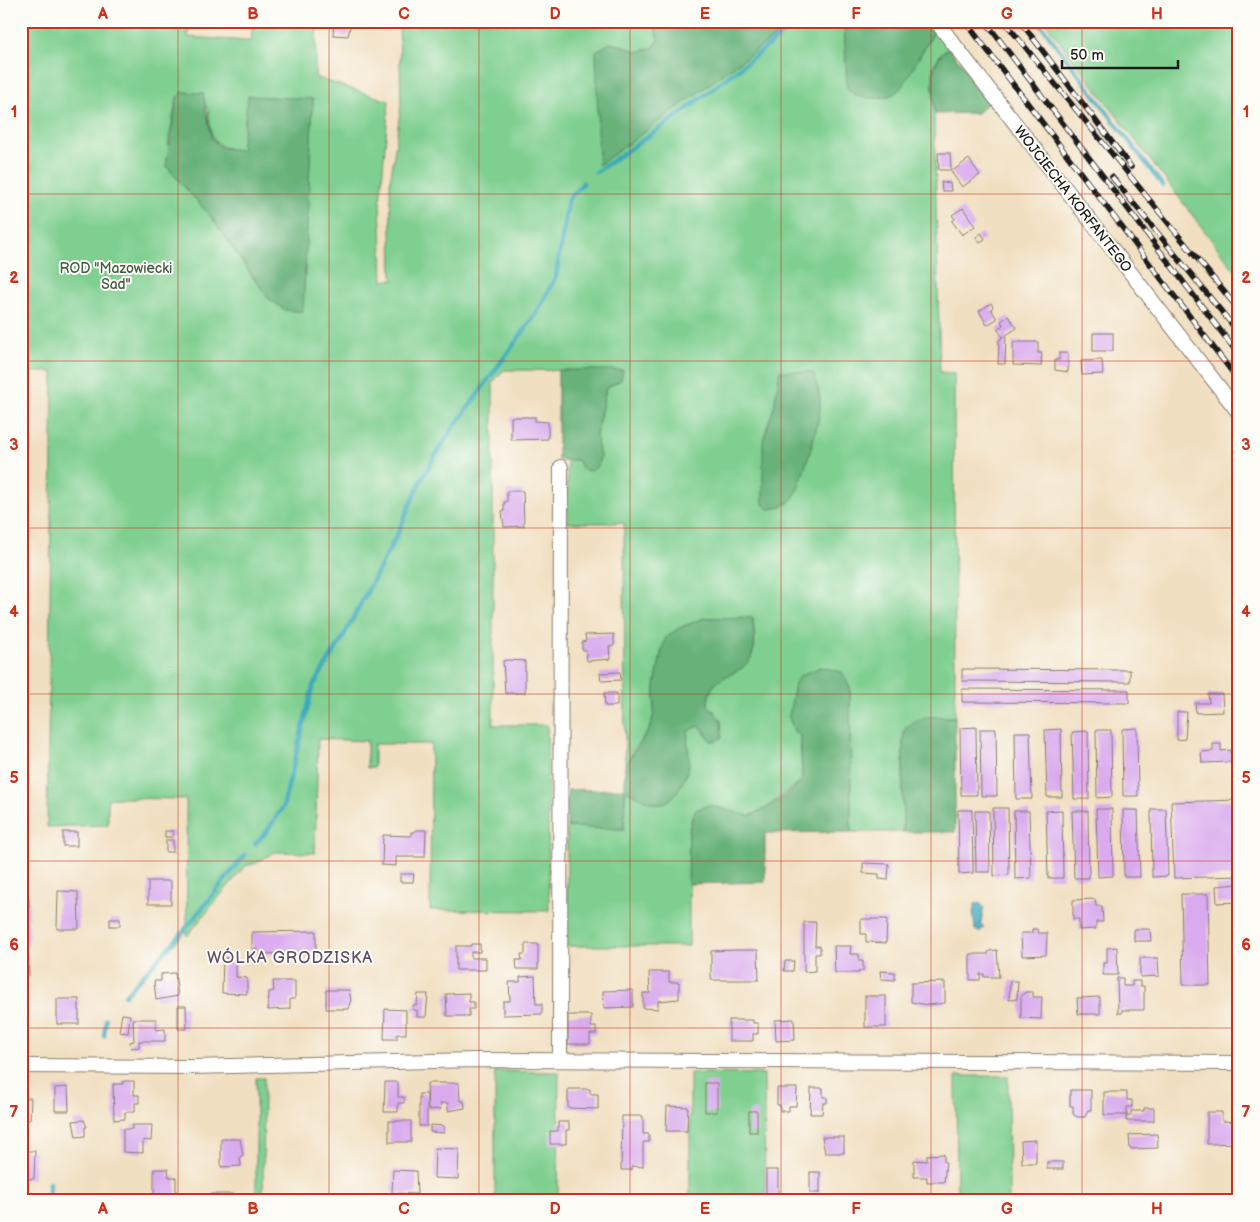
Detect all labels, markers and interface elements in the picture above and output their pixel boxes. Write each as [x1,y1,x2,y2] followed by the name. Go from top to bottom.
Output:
[97,5,108,24] text: A
[247,5,259,24] text: B
[398,5,410,24] text: C
[549,5,561,24] text: D
[700,5,710,24] text: E
[851,5,861,24] text: F
[1001,5,1013,24] text: G
[1151,5,1163,24] text: H
[1062,38,1179,70] scale bar
[1070,46,1104,65] text: 50 m
[11,103,17,122] text: 1
[1243,103,1249,122] text: 1
[1011,122,1136,276] street label: WOJCIECHA KORFANTEGO
[60,260,172,293] park label: ROD "Mazowiecki Sad"
[9,269,19,288] text: 2
[1241,269,1251,288] text: 2
[9,436,19,455] text: 3
[1241,436,1251,455] text: 3
[9,603,19,622] text: 4
[1241,603,1251,622] text: 4
[9,769,19,788] text: 5
[1241,769,1251,788] text: 5
[9,936,19,955] text: 6
[1241,936,1251,955] text: 6
[207,947,373,968] district label: WÓLKA GRODZISKA
[10,1103,19,1122] text: 7
[1242,1103,1251,1122] text: 7
[97,1200,108,1219] text: A
[247,1200,259,1219] text: B
[398,1200,410,1219] text: C
[549,1200,561,1219] text: D
[700,1200,710,1219] text: E
[851,1200,861,1219] text: F
[1001,1200,1013,1219] text: G
[1151,1200,1163,1219] text: H

